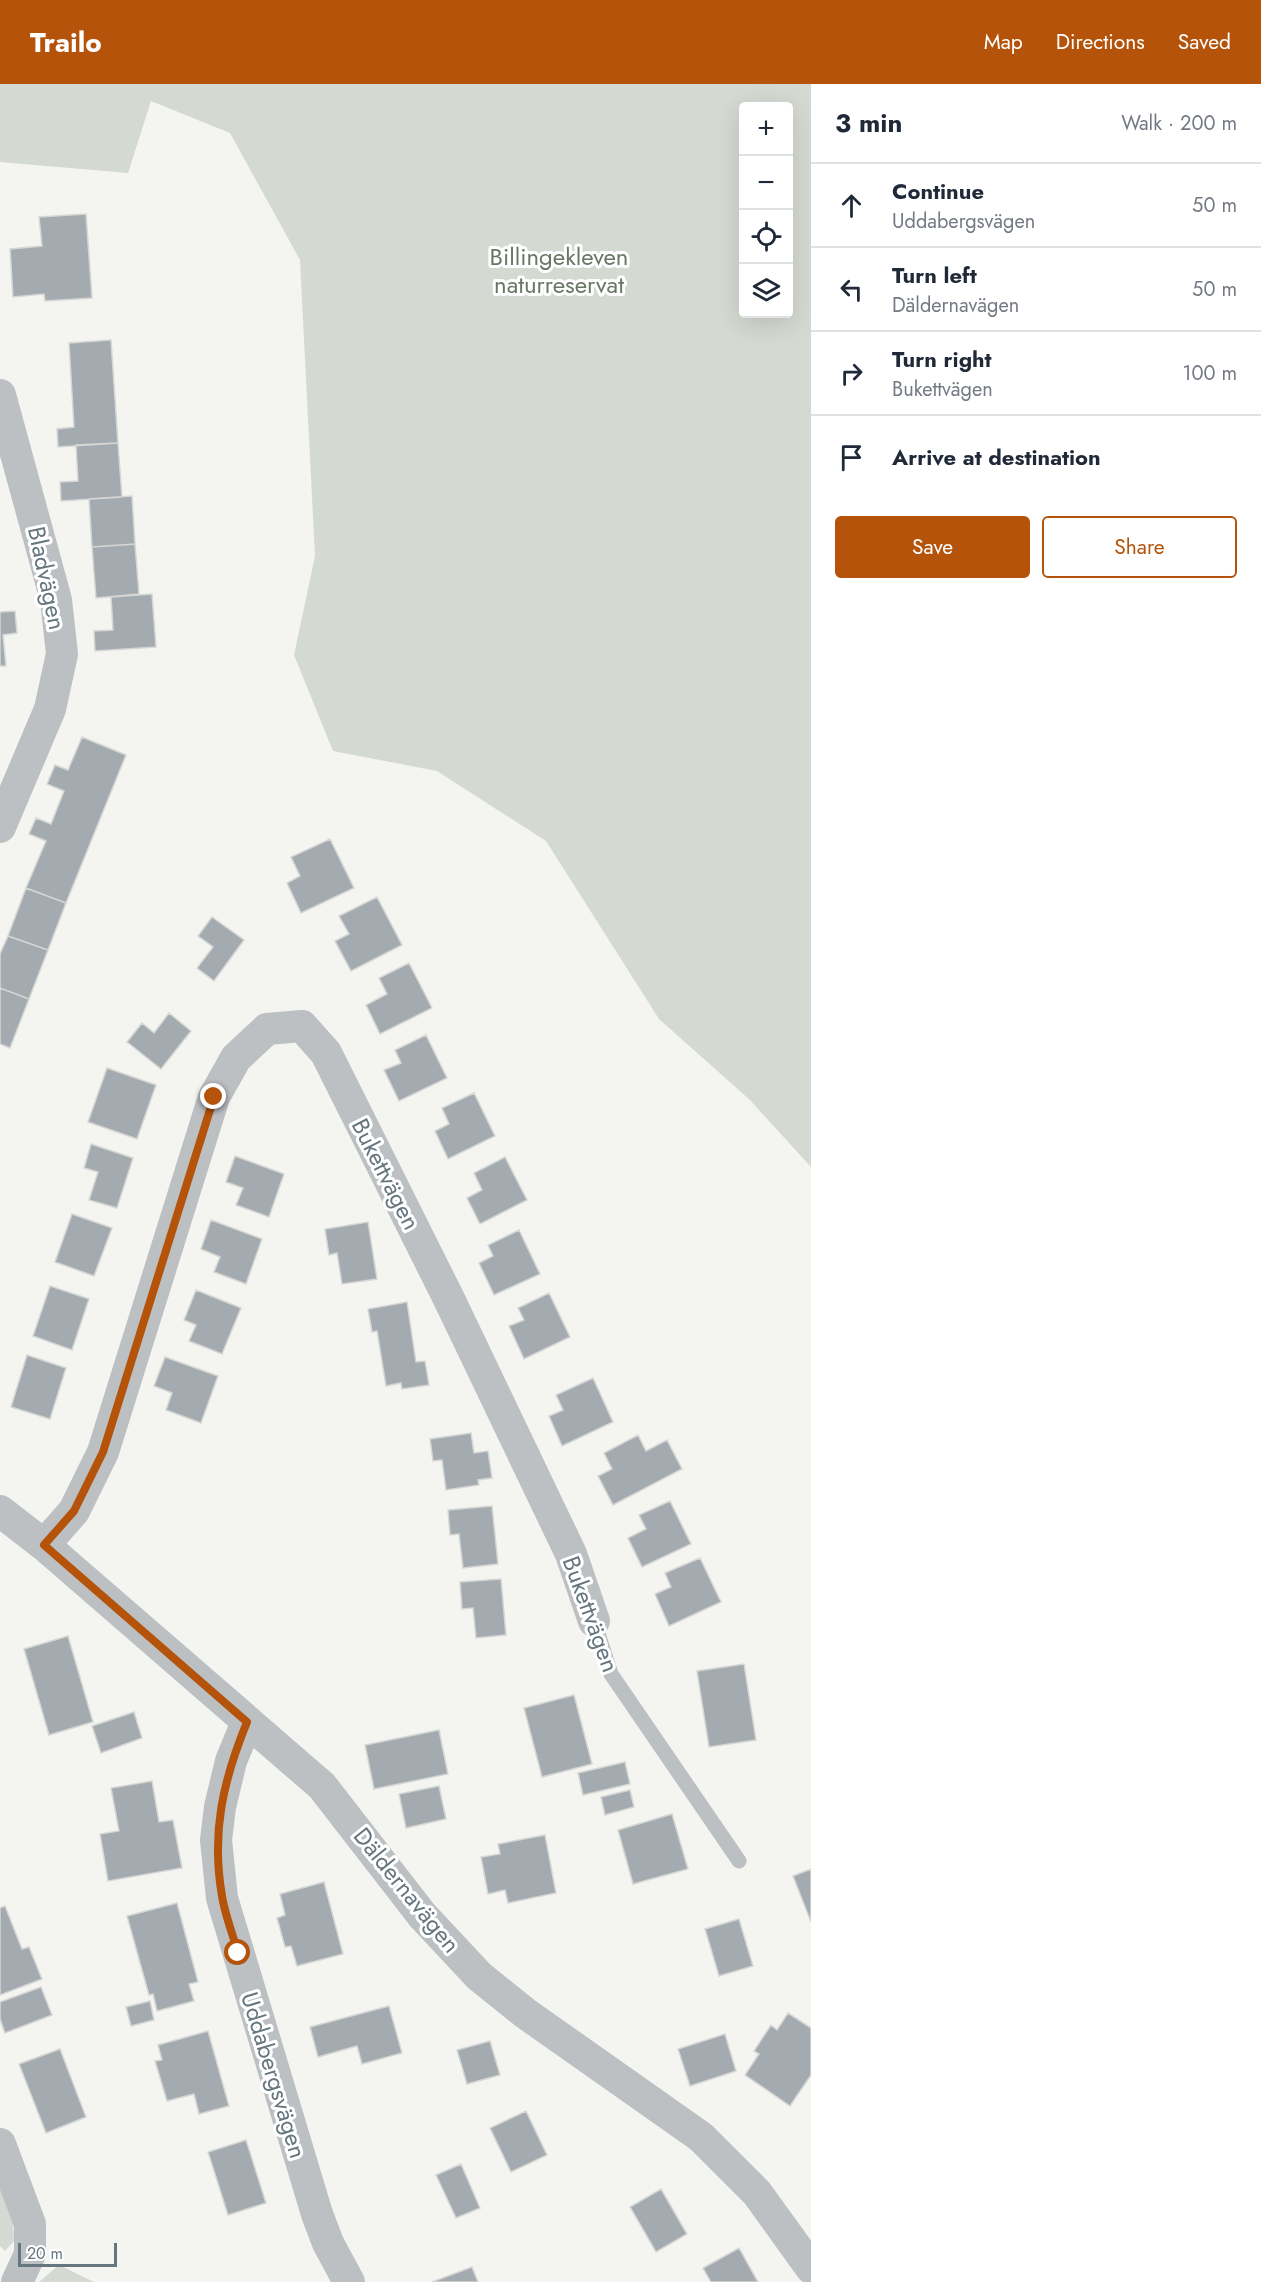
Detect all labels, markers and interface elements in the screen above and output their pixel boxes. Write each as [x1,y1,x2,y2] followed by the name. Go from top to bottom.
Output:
[30,22,102,63] text: Trailo
[984,27,1023,57] text: Map
[1056,27,1145,57] text: Directions
[1178,27,1231,57] text: Saved
[739,102,793,318] map controls
[739,102,793,156] button: +
[835,104,902,142] text: 3 min
[1121,109,1237,138] text: Walk · 200 m
[739,156,793,210] button: −
[892,175,984,207] text: Continue
[835,189,868,222] icon: ahead
[1192,191,1237,220] text: 50 m
[892,207,1035,236] text: Uddabergsvägen
[739,210,793,264] button: locate
[490,239,628,302] park label: Billingekleven naturreservat
[892,259,977,291] text: Turn left
[739,264,793,318] button: layers
[835,273,868,306] icon: left
[1192,275,1237,304] text: 50 m
[892,291,1019,320] text: Däldernavägen
[892,343,992,375] text: Turn right
[835,357,868,390] icon: right
[1182,359,1237,388] text: 100 m
[892,375,993,404] text: Bukettvägen
[835,441,868,474] icon: arrive
[892,441,1101,473] text: Arrive at destination
[835,516,1030,578] button: Save
[1042,516,1237,578] button: Share
[19,523,75,633] street label: Bladvägen
[200,1083,226,1109] route end
[343,1112,429,1236] street label: Bukettvägen
[554,1551,628,1677] street label: Bukettvägen
[345,1820,469,1960] street label: Däldernavägen
[224,1939,250,1965] route start
[232,1988,316,2162] street label: Uddabergsvägen
[18,2240,117,2268] scale bar
[27,2242,63,2265] text: 20 m

